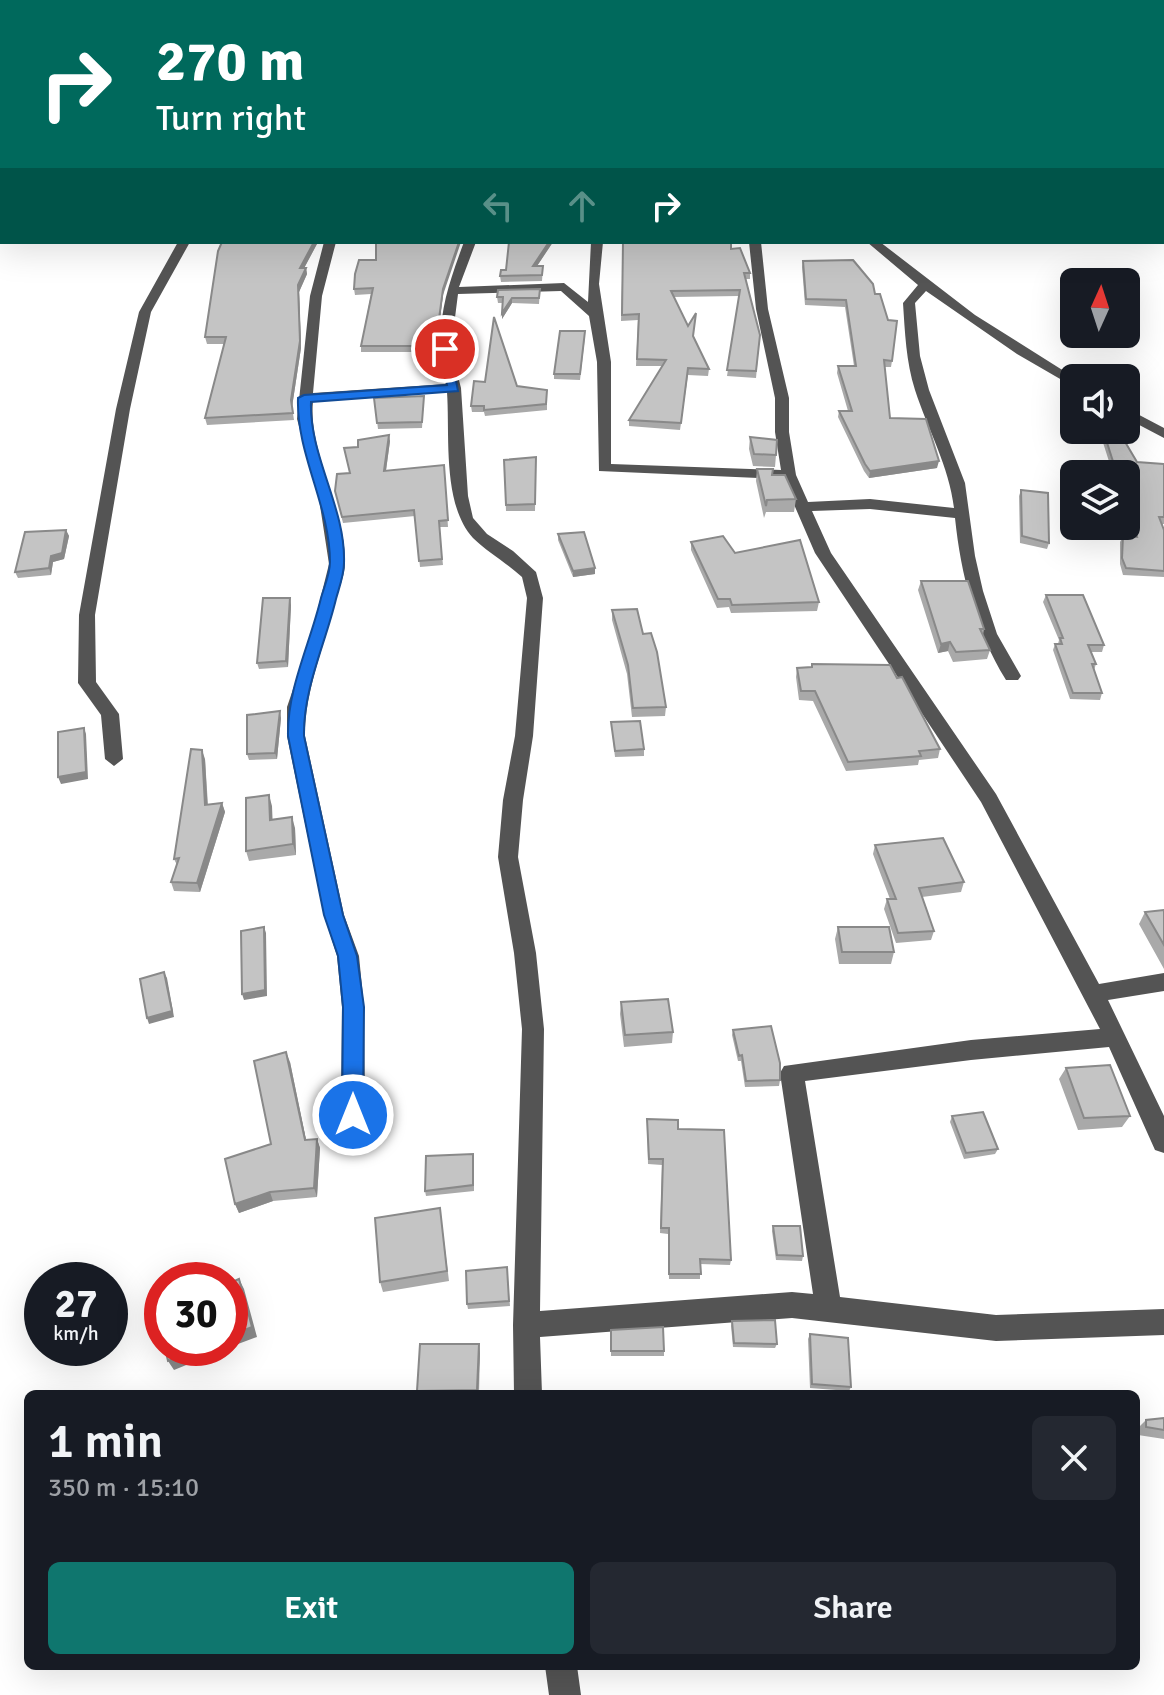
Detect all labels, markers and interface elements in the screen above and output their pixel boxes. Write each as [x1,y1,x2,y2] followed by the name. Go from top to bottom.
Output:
[156,27,304,96] text: 270 m
[24,32,128,136] icon: right
[156,96,306,141] text: Turn right
[476,184,520,228] icon: left
[560,184,604,228] icon: ahead
[644,184,688,228] icon: right
[1060,268,1140,348] north arrow
[1060,268,1140,540] map controls
[411,315,479,383] pin
[423,327,467,371] icon: arrive
[1060,364,1140,444] button: sound
[1060,460,1140,540] button: layers
[311,1073,395,1157] position arrow
[144,1262,248,1366] speed limit sign: 30
[54,1279,98,1329] text: 27
[53,1321,99,1346] text: km/h
[48,1412,163,1471] text: 1 min
[1032,1416,1116,1500] button: close
[48,1472,199,1504] text: 350 m · 15:10
[48,1562,574,1654] button: Exit
[590,1562,1116,1654] button: Share

